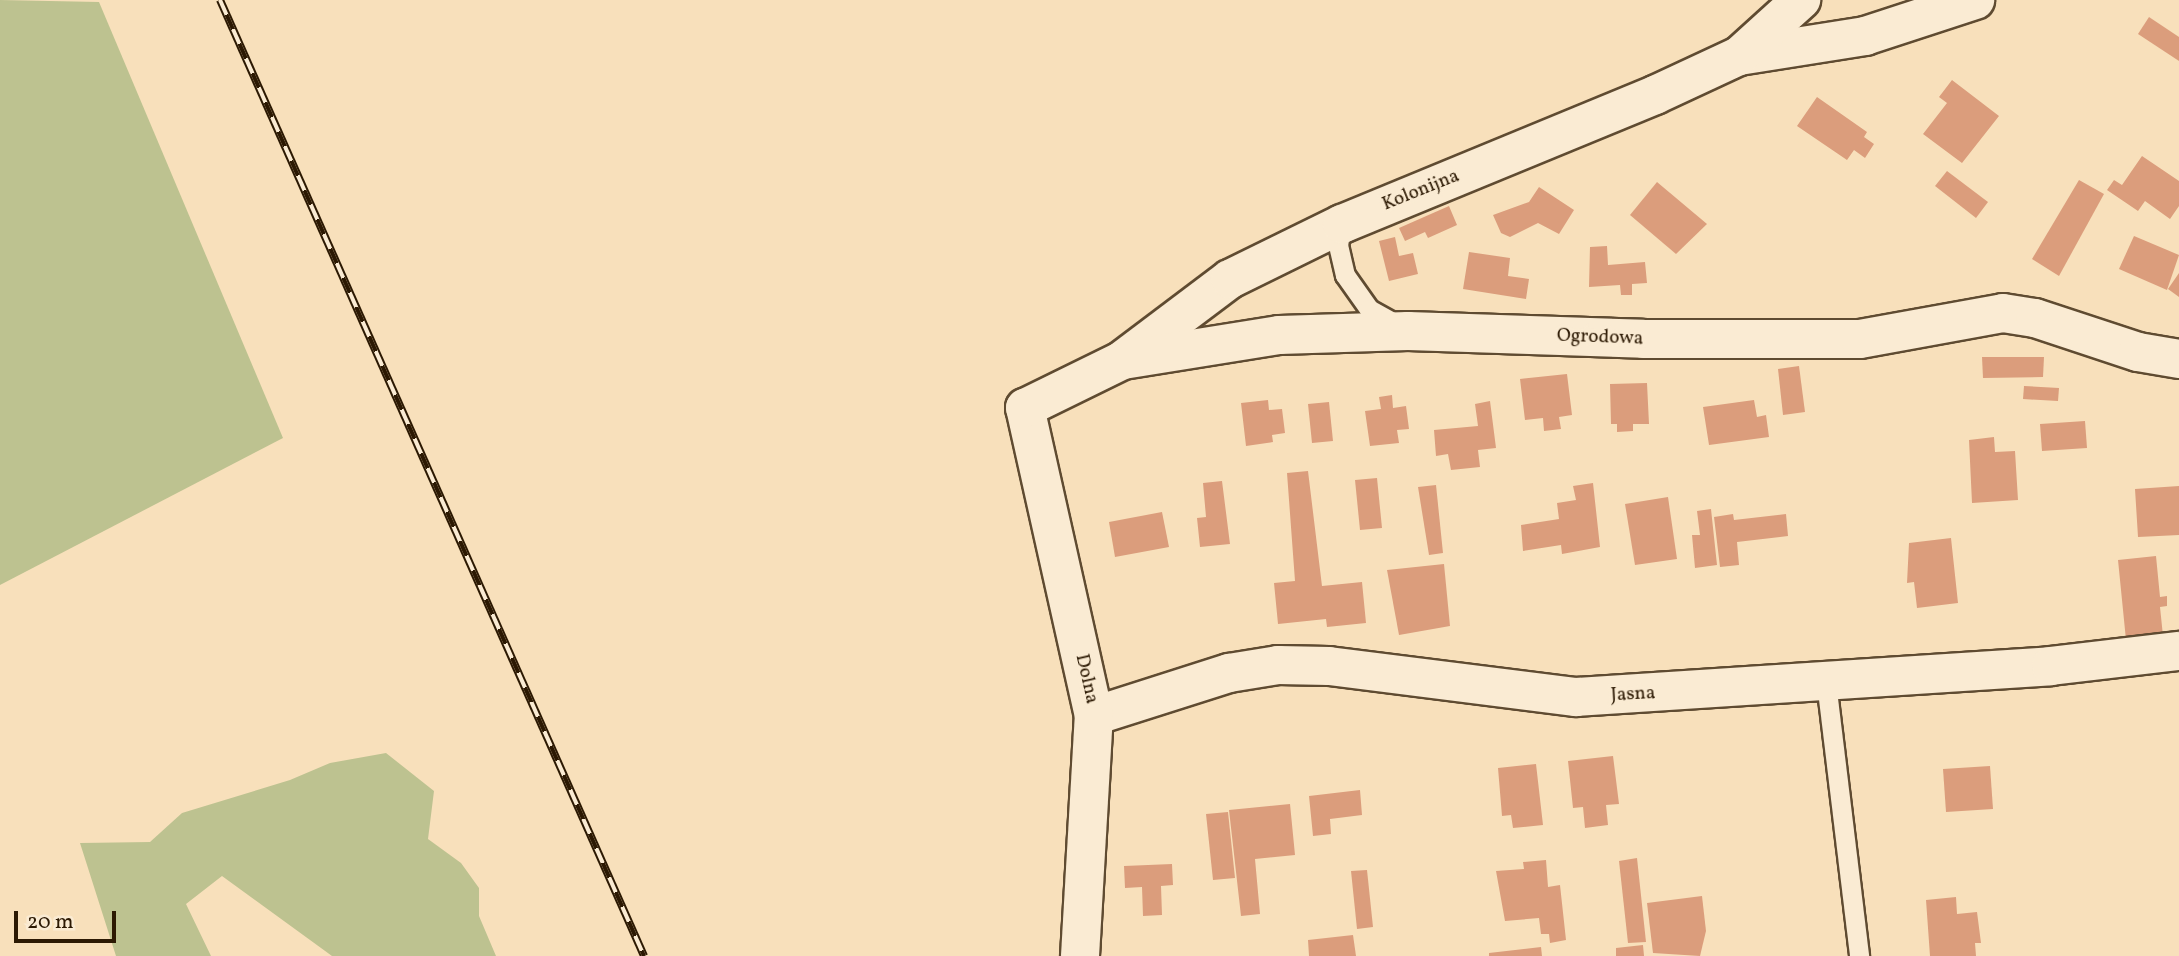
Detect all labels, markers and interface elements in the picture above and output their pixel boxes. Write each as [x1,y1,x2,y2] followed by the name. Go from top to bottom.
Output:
[1379,165,1463,217] street label: Kolonijna
[1556,325,1644,351] street label: Ogrodowa
[1069,652,1103,706] street label: Dolna
[1610,682,1656,708] street label: Jasna
[18,897,119,941] scale bar
[27,908,73,937] text: 20 m

